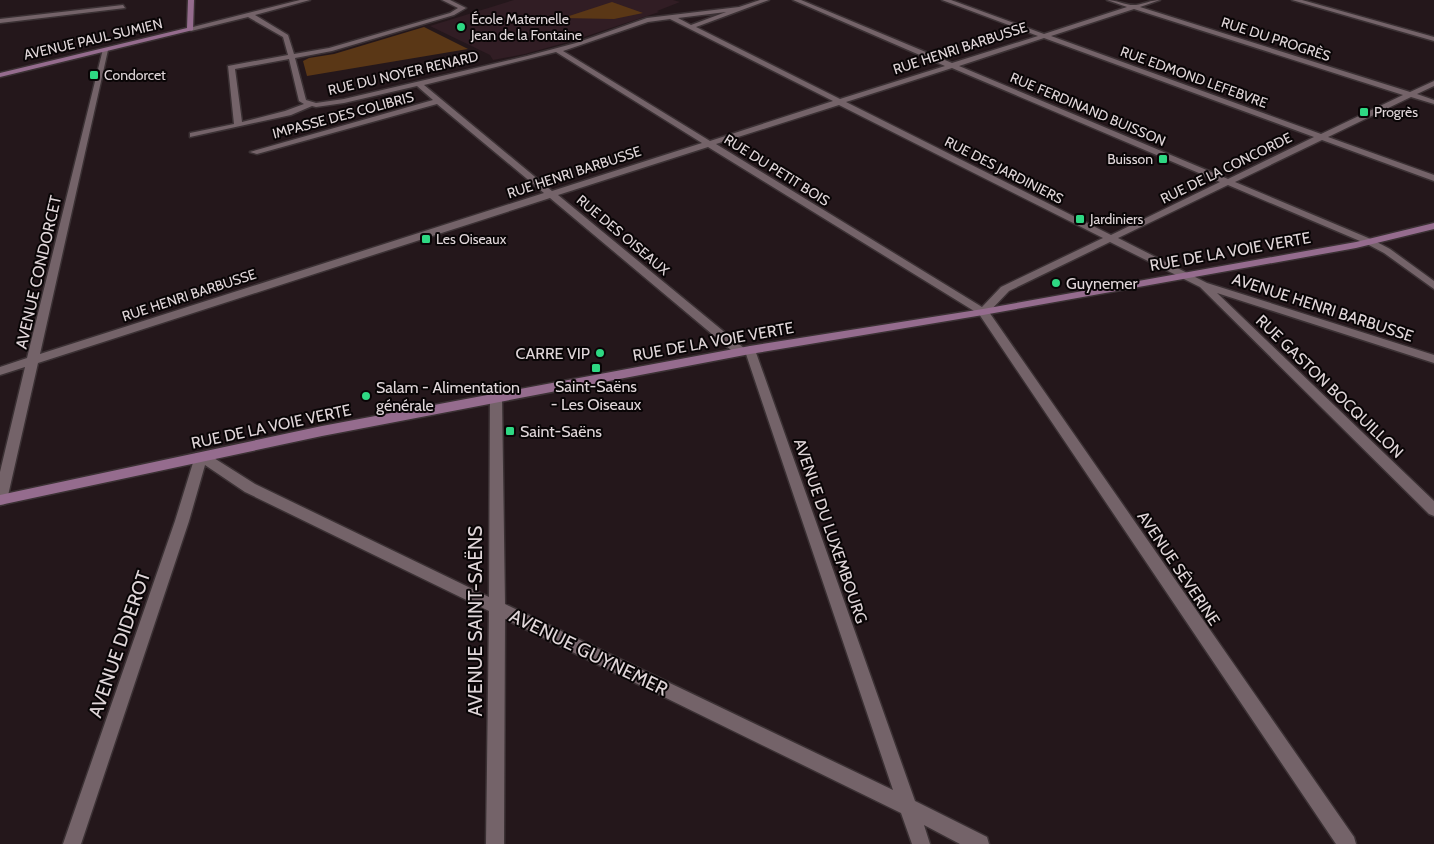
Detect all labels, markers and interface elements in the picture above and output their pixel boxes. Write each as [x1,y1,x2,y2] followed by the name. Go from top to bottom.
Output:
[470,10,582,44] place label: École Maternelle Jean de la Fontaine
[1219,13,1333,65] street label: RUE DU PROGRÈS
[22,14,164,64] street label: AVENUE PAUL SUMIEN
[891,18,1030,78] street label: RUE HENRI BARBUSSE
[455,21,467,33] marker: École Maternelle Jean de la Fontaine
[1118,42,1270,112] street label: RUE EDMOND LEFEBVRE
[326,47,480,99] street label: RUE DU NOYER RENARD
[104,66,166,84] place label: Condorcet
[1007,68,1169,150] street label: RUE FERDINAND BUISSON
[88,69,100,81] marker: Condorcet
[270,87,416,143] street label: IMPASSE DES COLIBRIS
[1374,103,1418,121] place label: Progrès
[1358,106,1370,118] marker: Progrès
[1157,128,1295,208] street label: RUE DE LA CONCORDE
[721,130,833,210] street label: RUE DU PETIT BOIS
[942,132,1066,208] street label: RUE DES JARDINIERS
[505,142,644,202] street label: RUE HENRI BARBUSSE
[1107,150,1153,168] place label: Buisson
[1157,153,1169,165] marker: Buisson
[573,191,674,280] street label: RUE DES OISEAUX
[12,193,66,351] street label: AVENUE CONDORCET
[1089,210,1144,228] place label: Jardiniers
[1074,213,1086,225] marker: Jardiniers
[1148,228,1312,275] street label: RUE DE LA VOIE VERTE
[436,230,507,248] place label: Les Oiseaux
[420,233,432,245] marker: Les Oiseaux
[120,265,259,325] street label: RUE HENRI BARBUSSE
[1230,269,1416,346] street label: AVENUE HENRI BARBUSSE
[1066,274,1138,293] place label: Guynemer
[1050,277,1062,289] marker: Guynemer
[1252,311,1407,462] street label: RUE GASTON BOCQUILLON
[631,318,795,365] street label: RUE DE LA VOIE VERTE
[516,344,590,363] place label: CARRE VIP
[594,347,606,359] marker: CARRE VIP
[590,362,602,374] marker: Saint-Saëns - Les Oiseaux
[551,377,642,414] place label: Saint-Saëns - Les Oiseaux
[376,378,520,415] place label: Salam - Alimentation générale
[360,390,372,402] marker: Salam - Alimentation générale
[189,400,353,453] street label: RUE DE LA VOIE VERTE
[520,422,602,441] place label: Saint-Saëns
[504,425,516,437] marker: Saint-Saëns
[790,436,871,626] street label: AVENUE DU LUXEMBOURG
[1133,508,1224,629] street label: AVENUE SÉVERINE
[464,526,487,716] street label: AVENUE SAINT-SAËNS
[84,568,155,721] street label: AVENUE DIDEROT
[506,604,672,701] street label: AVENUE GUYNEMER

